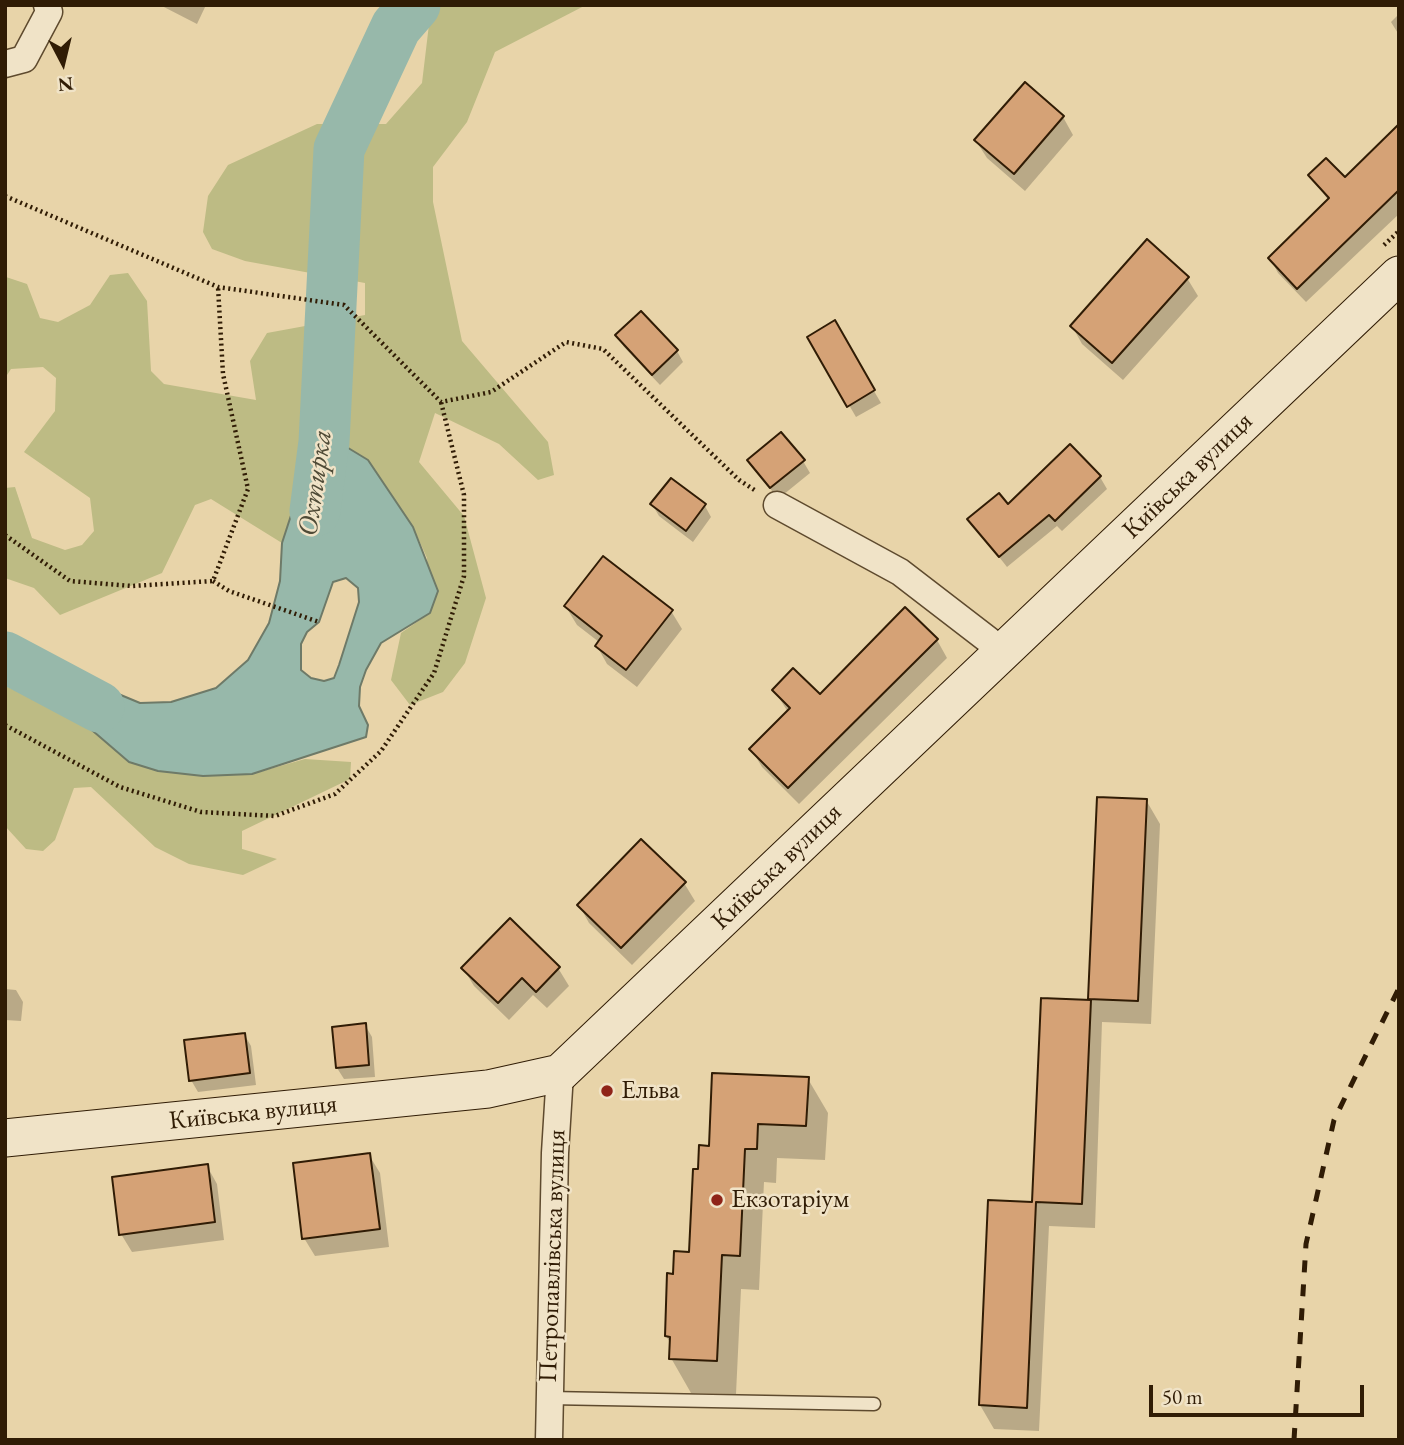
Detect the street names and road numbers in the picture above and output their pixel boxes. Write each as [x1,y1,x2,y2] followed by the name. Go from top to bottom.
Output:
[1116,406,1260,546] street label: Київська вулиця
[705,797,849,937] street label: Київська вулиця
[167,1089,339,1137] street label: Київська вулиця
[533,1129,573,1383] street label: Петропавлівська вулиця

